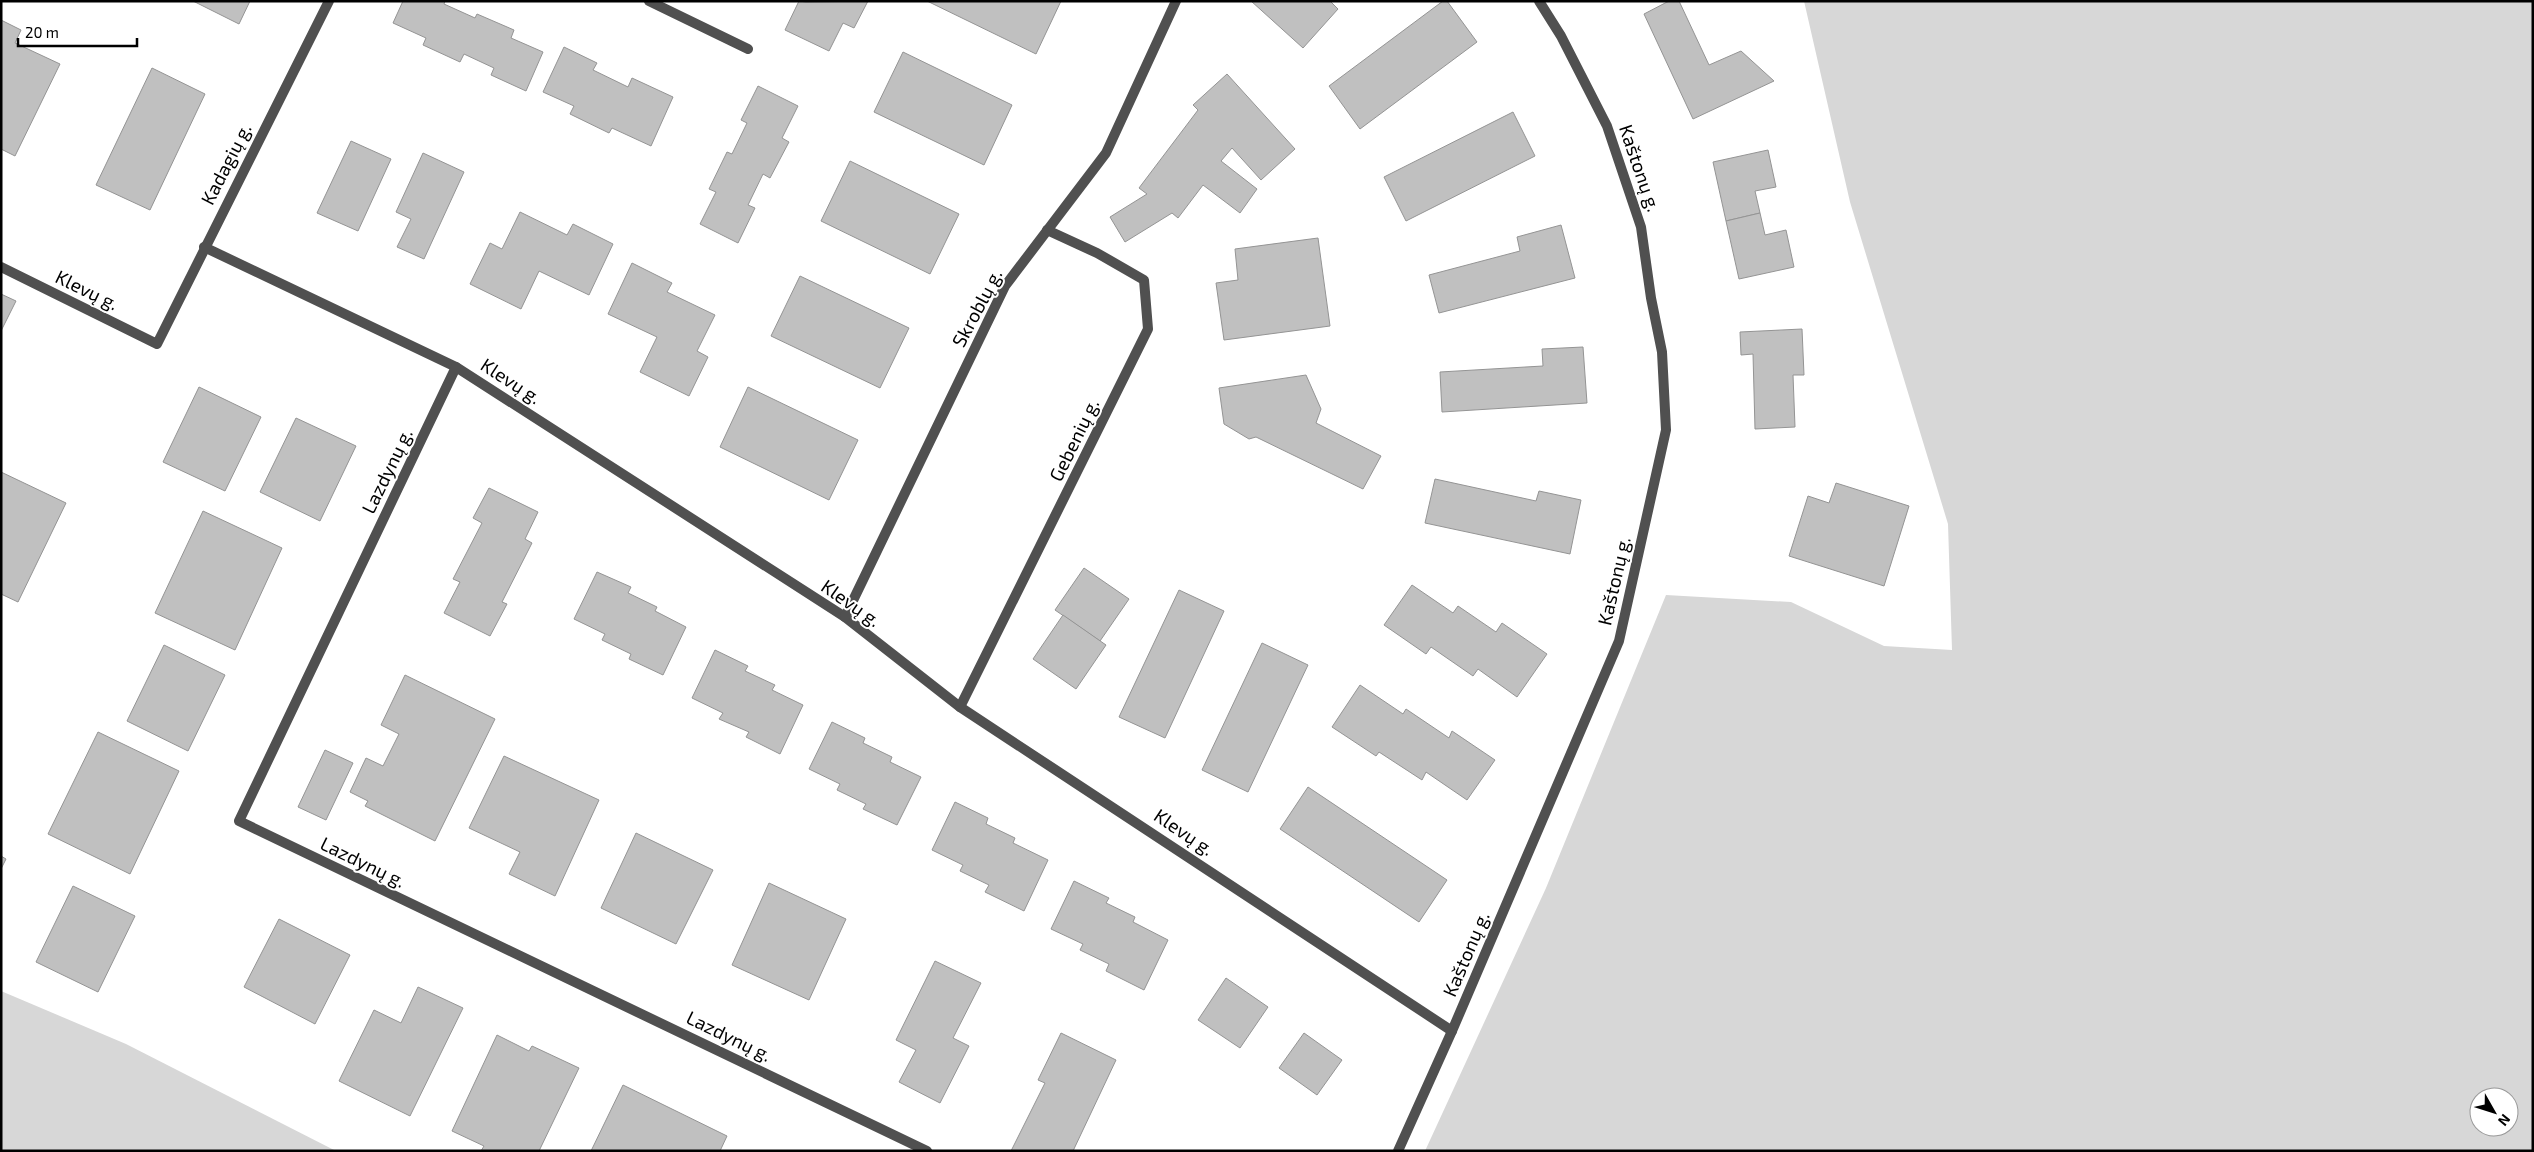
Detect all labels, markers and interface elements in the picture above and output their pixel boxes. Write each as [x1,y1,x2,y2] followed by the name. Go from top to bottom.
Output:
[18,15,136,47] scale bar
[25,23,59,41] text: 20 m
[195,119,256,208] street label: Kadagių g.
[1615,121,1666,214] street label: Kaštonų g.
[52,265,122,315] street label: Klevų g.
[946,265,1007,351] street label: Skroblų g.
[477,353,546,409] street label: Klevų g.
[1044,395,1103,485] street label: Gebenių g.
[356,424,417,517] street label: Lazdynų g.
[1592,534,1635,628] street label: Kaštonų g.
[817,574,885,631] street label: Klevų g.
[1150,803,1219,860] street label: Klevų g.
[317,831,410,892] street label: Lazdynų g.
[1437,908,1494,1000] street label: Kaštonų g.
[683,1005,776,1066] street label: Lazdynų g.
[2469,1087,2519,1137] north arrow
[2495,1111,2514,1130] text: N

